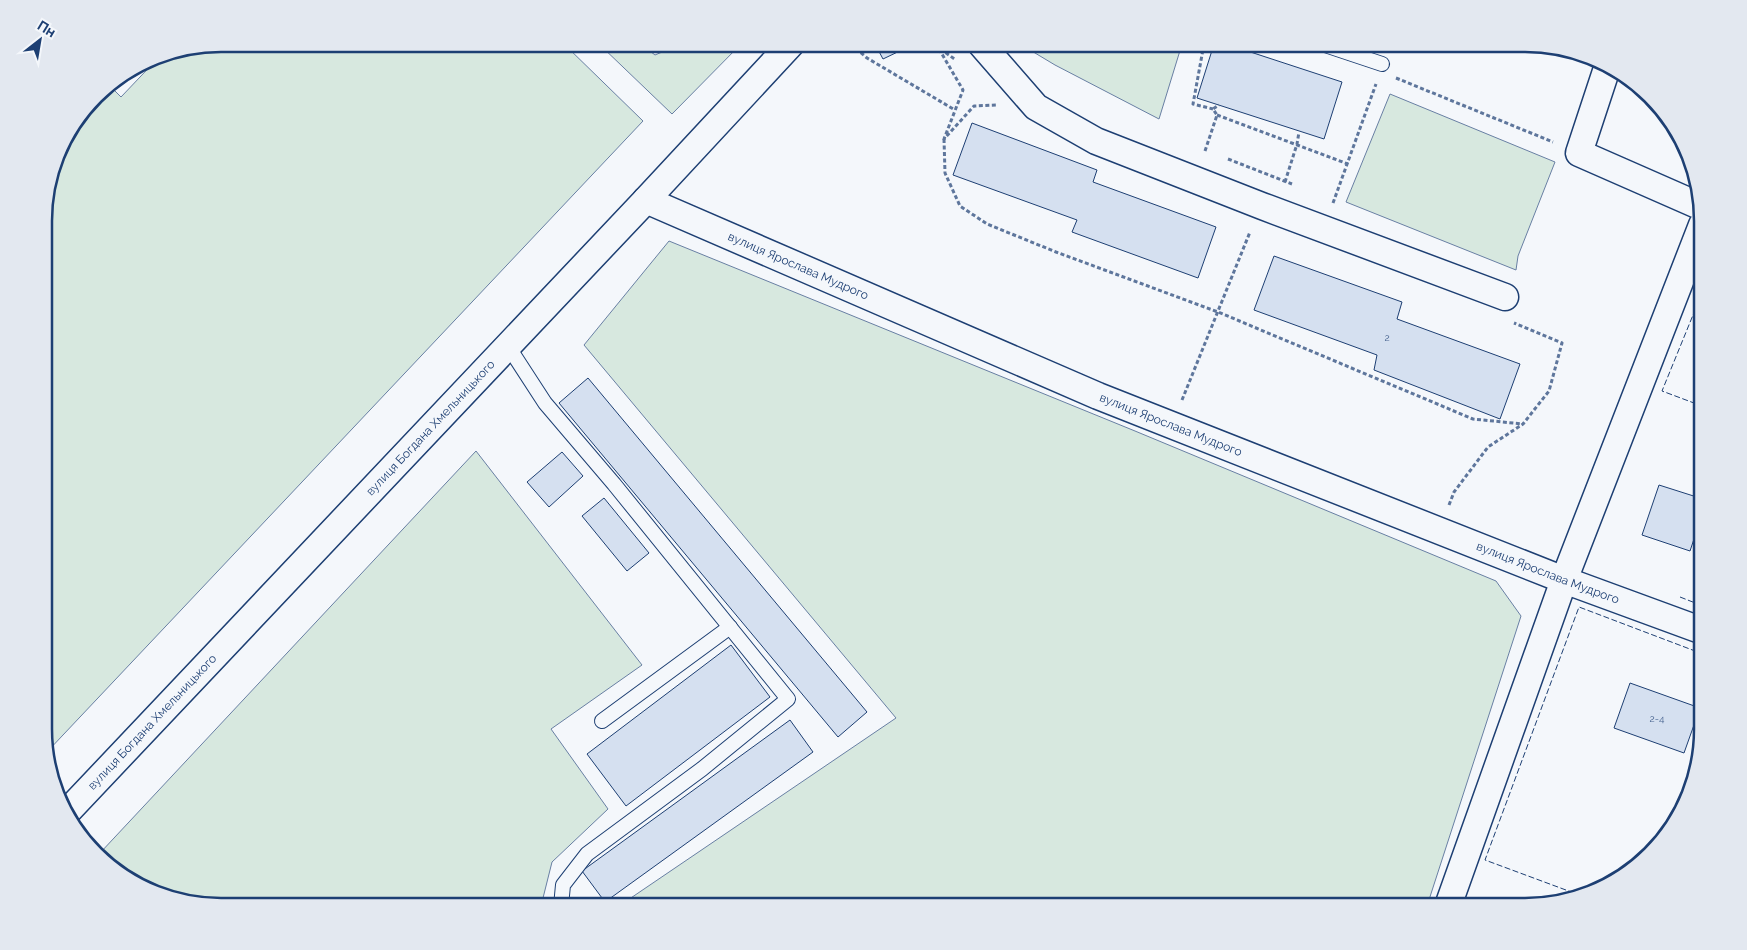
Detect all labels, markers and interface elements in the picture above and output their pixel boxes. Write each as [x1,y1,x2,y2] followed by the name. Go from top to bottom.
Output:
[15,15,65,65] north arrow
[35,17,59,41] text: Пн
[726,229,871,303] street label: вулиця Ярослава Мудрого
[1384,332,1390,343] house number: 2
[363,357,498,498] street label: вулиця Богдана Хмельницького
[1098,390,1244,459] street label: вулиця Ярослава Мудрого
[1474,539,1621,607] street label: вулиця Ярослава Мудрого
[85,652,219,793] street label: вулиця Богдана Хмельницького
[1650,713,1665,724] house number: 2-4

